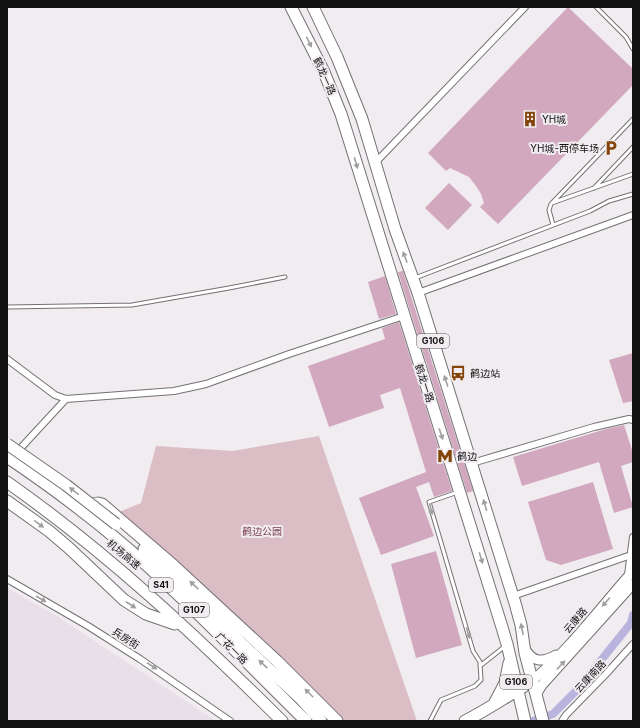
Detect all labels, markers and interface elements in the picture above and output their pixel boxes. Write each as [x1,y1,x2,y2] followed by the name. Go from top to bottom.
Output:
[306,36,312,48] one-way arrow
[311,55,339,97] street label: 鹤龙一路
[521,110,539,128] building icon: YH城
[542,113,566,125] place label: YH城
[602,139,620,157] parking icon: YH城-西停车场
[530,142,599,154] place label: YH城-西停车场
[353,157,359,169] one-way arrow
[402,251,408,263] one-way arrow
[417,334,449,348] road number: G106
[413,362,437,404] street label: 鹤龙一路
[449,364,467,382] bus stop icon: 鹤边站
[470,367,500,379] place label: 鹤边站
[442,374,448,386] one-way arrow
[439,428,445,440] one-way arrow
[436,447,454,465] metro station icon: 鹤边
[457,450,477,462] place label: 鹤边
[69,487,80,496] one-way arrow
[482,498,488,510] one-way arrow
[429,502,435,515] one-way arrow
[33,520,44,528] one-way arrow
[242,525,282,537] park label: 鹤边公园
[105,537,143,571] street label: 机场高速
[478,552,484,564] one-way arrow
[149,578,173,592] road number: S41
[190,581,199,590] one-way arrow
[35,595,46,602] one-way arrow
[601,597,610,608] one-way arrow
[126,601,137,609] one-way arrow
[179,603,209,617] road number: G107
[561,605,589,635] street label: 云康路
[518,623,524,635] one-way arrow
[110,625,142,651] street label: 兵房街
[465,628,471,640] one-way arrow
[214,630,250,666] street label: 广花一路
[572,657,608,695] street label: 云康南路
[259,660,268,669] one-way arrow
[556,660,565,670] one-way arrow
[146,662,157,670] one-way arrow
[500,675,532,689] road number: G106
[304,688,314,698] one-way arrow

